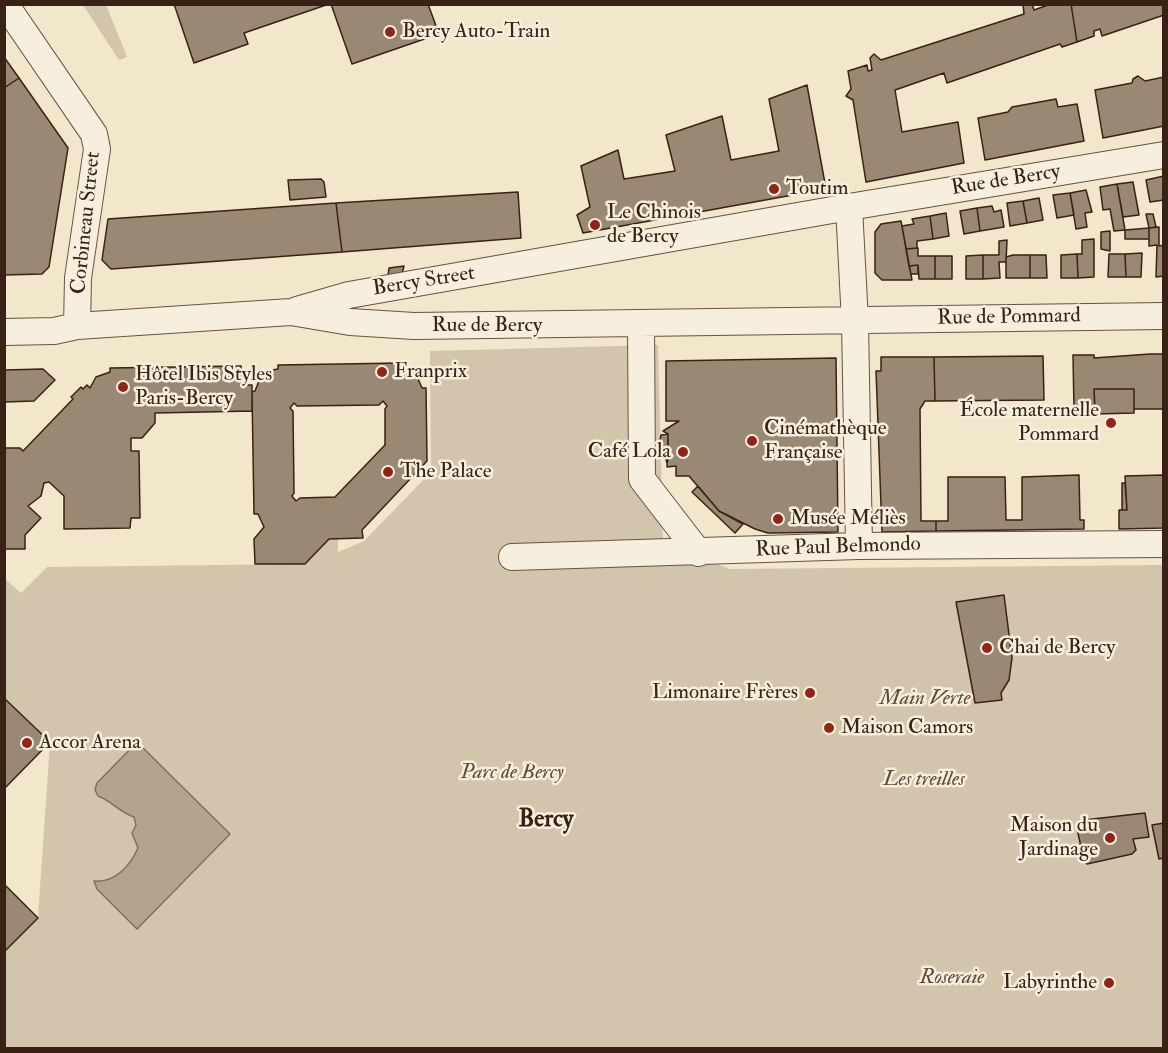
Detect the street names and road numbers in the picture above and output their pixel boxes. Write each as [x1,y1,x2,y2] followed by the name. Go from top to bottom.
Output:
[67,150,107,296] street label: Corbineau Street
[950,160,1062,202] street label: Rue de Bercy
[371,261,477,303] street label: Bercy Street
[937,304,1081,332] street label: Rue de Pommard
[432,313,542,339] street label: Rue de Bercy
[755,533,921,563] street label: Rue Paul Belmondo

